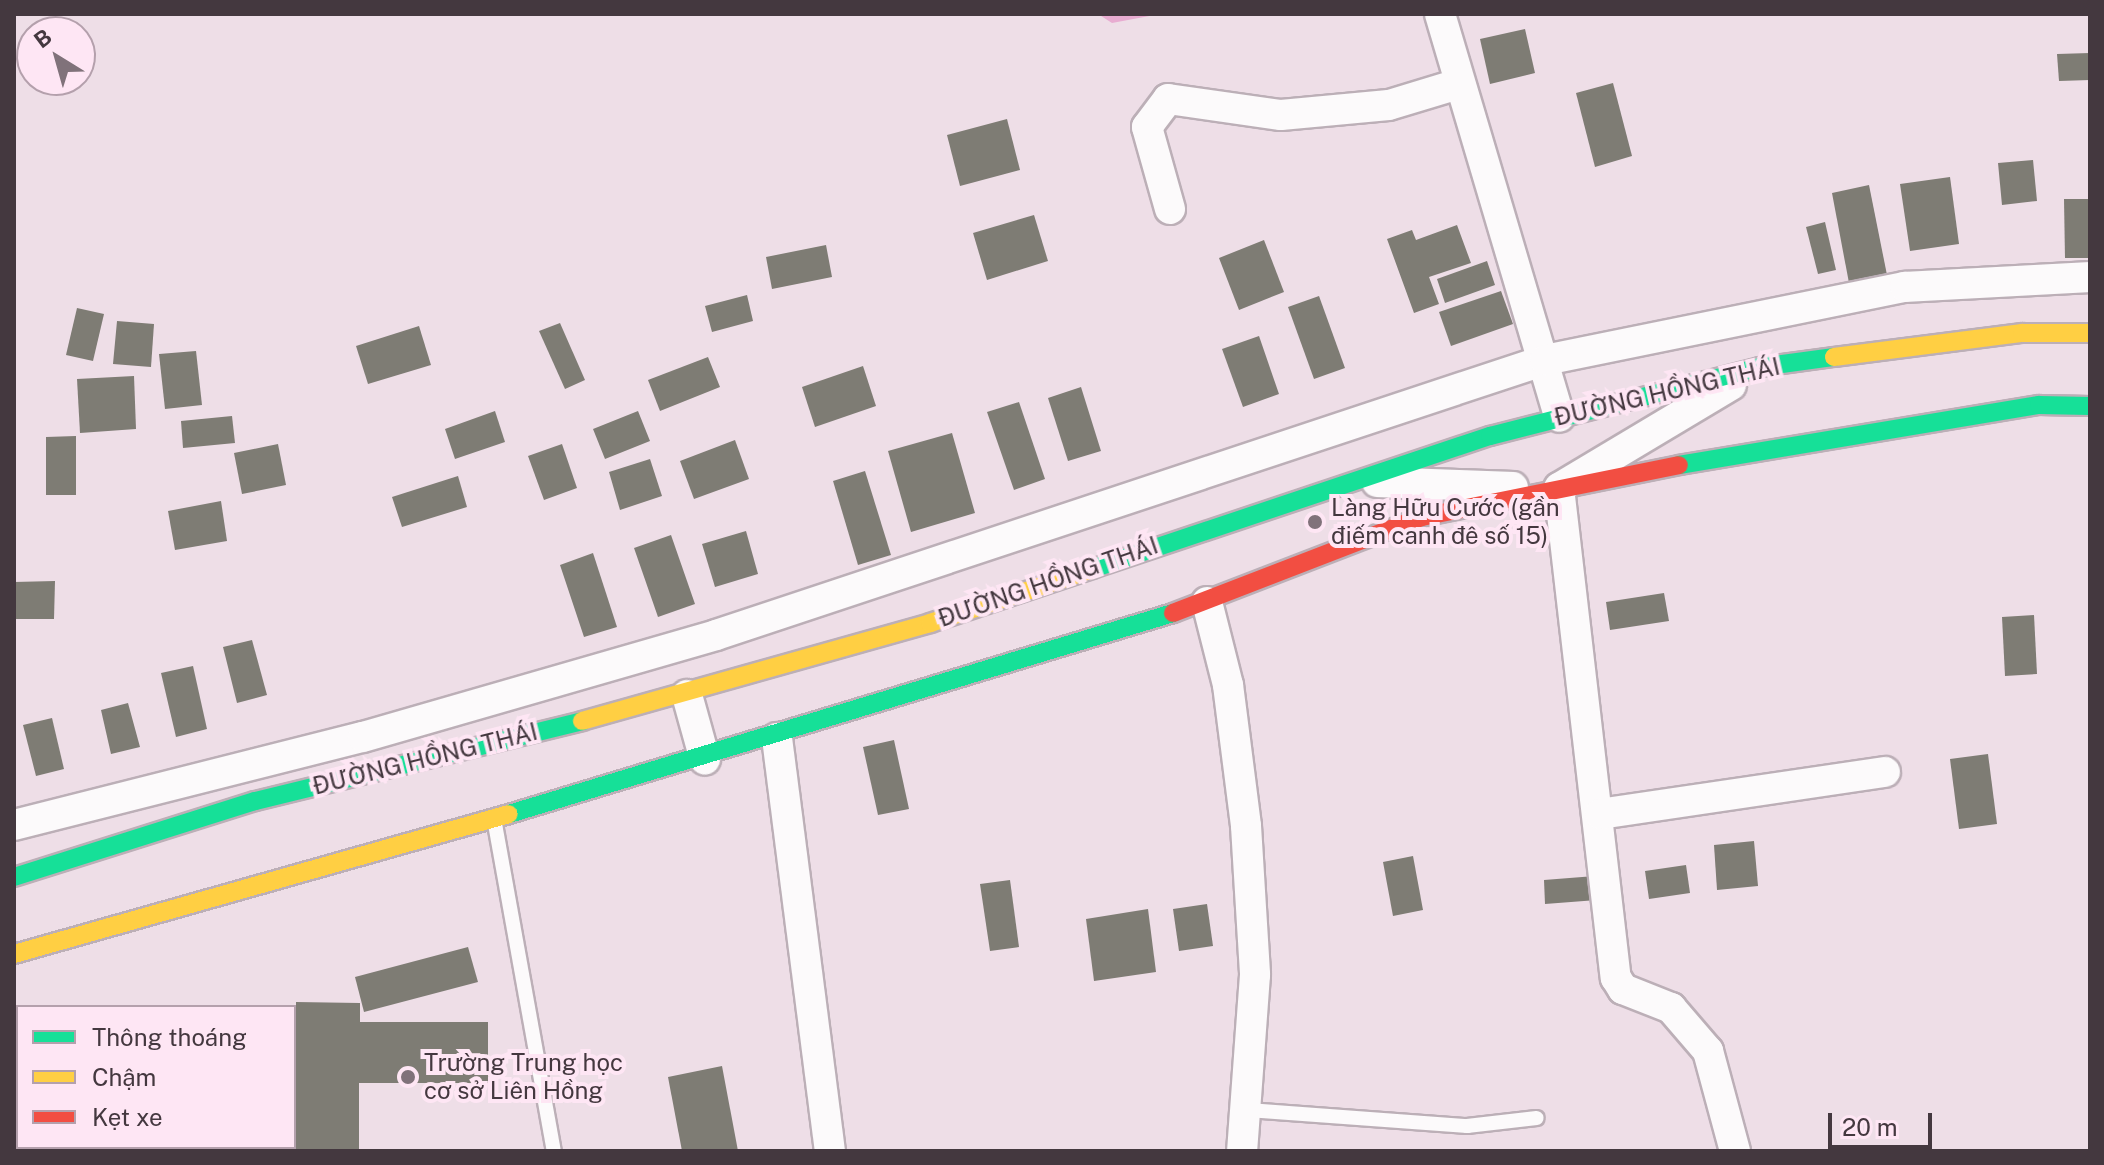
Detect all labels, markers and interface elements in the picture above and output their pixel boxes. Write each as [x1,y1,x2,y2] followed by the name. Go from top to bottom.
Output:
[16,16,96,96] north arrow
[29,24,57,53] text: B
[1551,352,1783,432] street label: ĐƯỜNG HỒNG THÁI
[1331,494,1560,550] place label: Làng Hữu Cước (gần điếm canh đê số 15)
[1306,513,1324,531] marker: Làng Hữu Cước (gần điếm canh đê số 15)
[934,531,1162,633] street label: ĐƯỜNG HỒNG THÁI
[310,717,540,801] street label: ĐƯỜNG HỒNG THÁI
[16,1005,296,1149] legend
[92,1023,247,1051] text: Thông thoáng
[424,1049,623,1105] place label: Trường Trung học cơ sở Liên Hồng
[92,1063,156,1091] text: Chậm
[399,1068,417,1086] marker: Trường Trung học cơ sở Liên Hồng
[1832,1097,1936,1147] scale bar
[92,1103,163,1131] text: Kẹt xe
[1842,1113,1898,1141] text: 20 m

